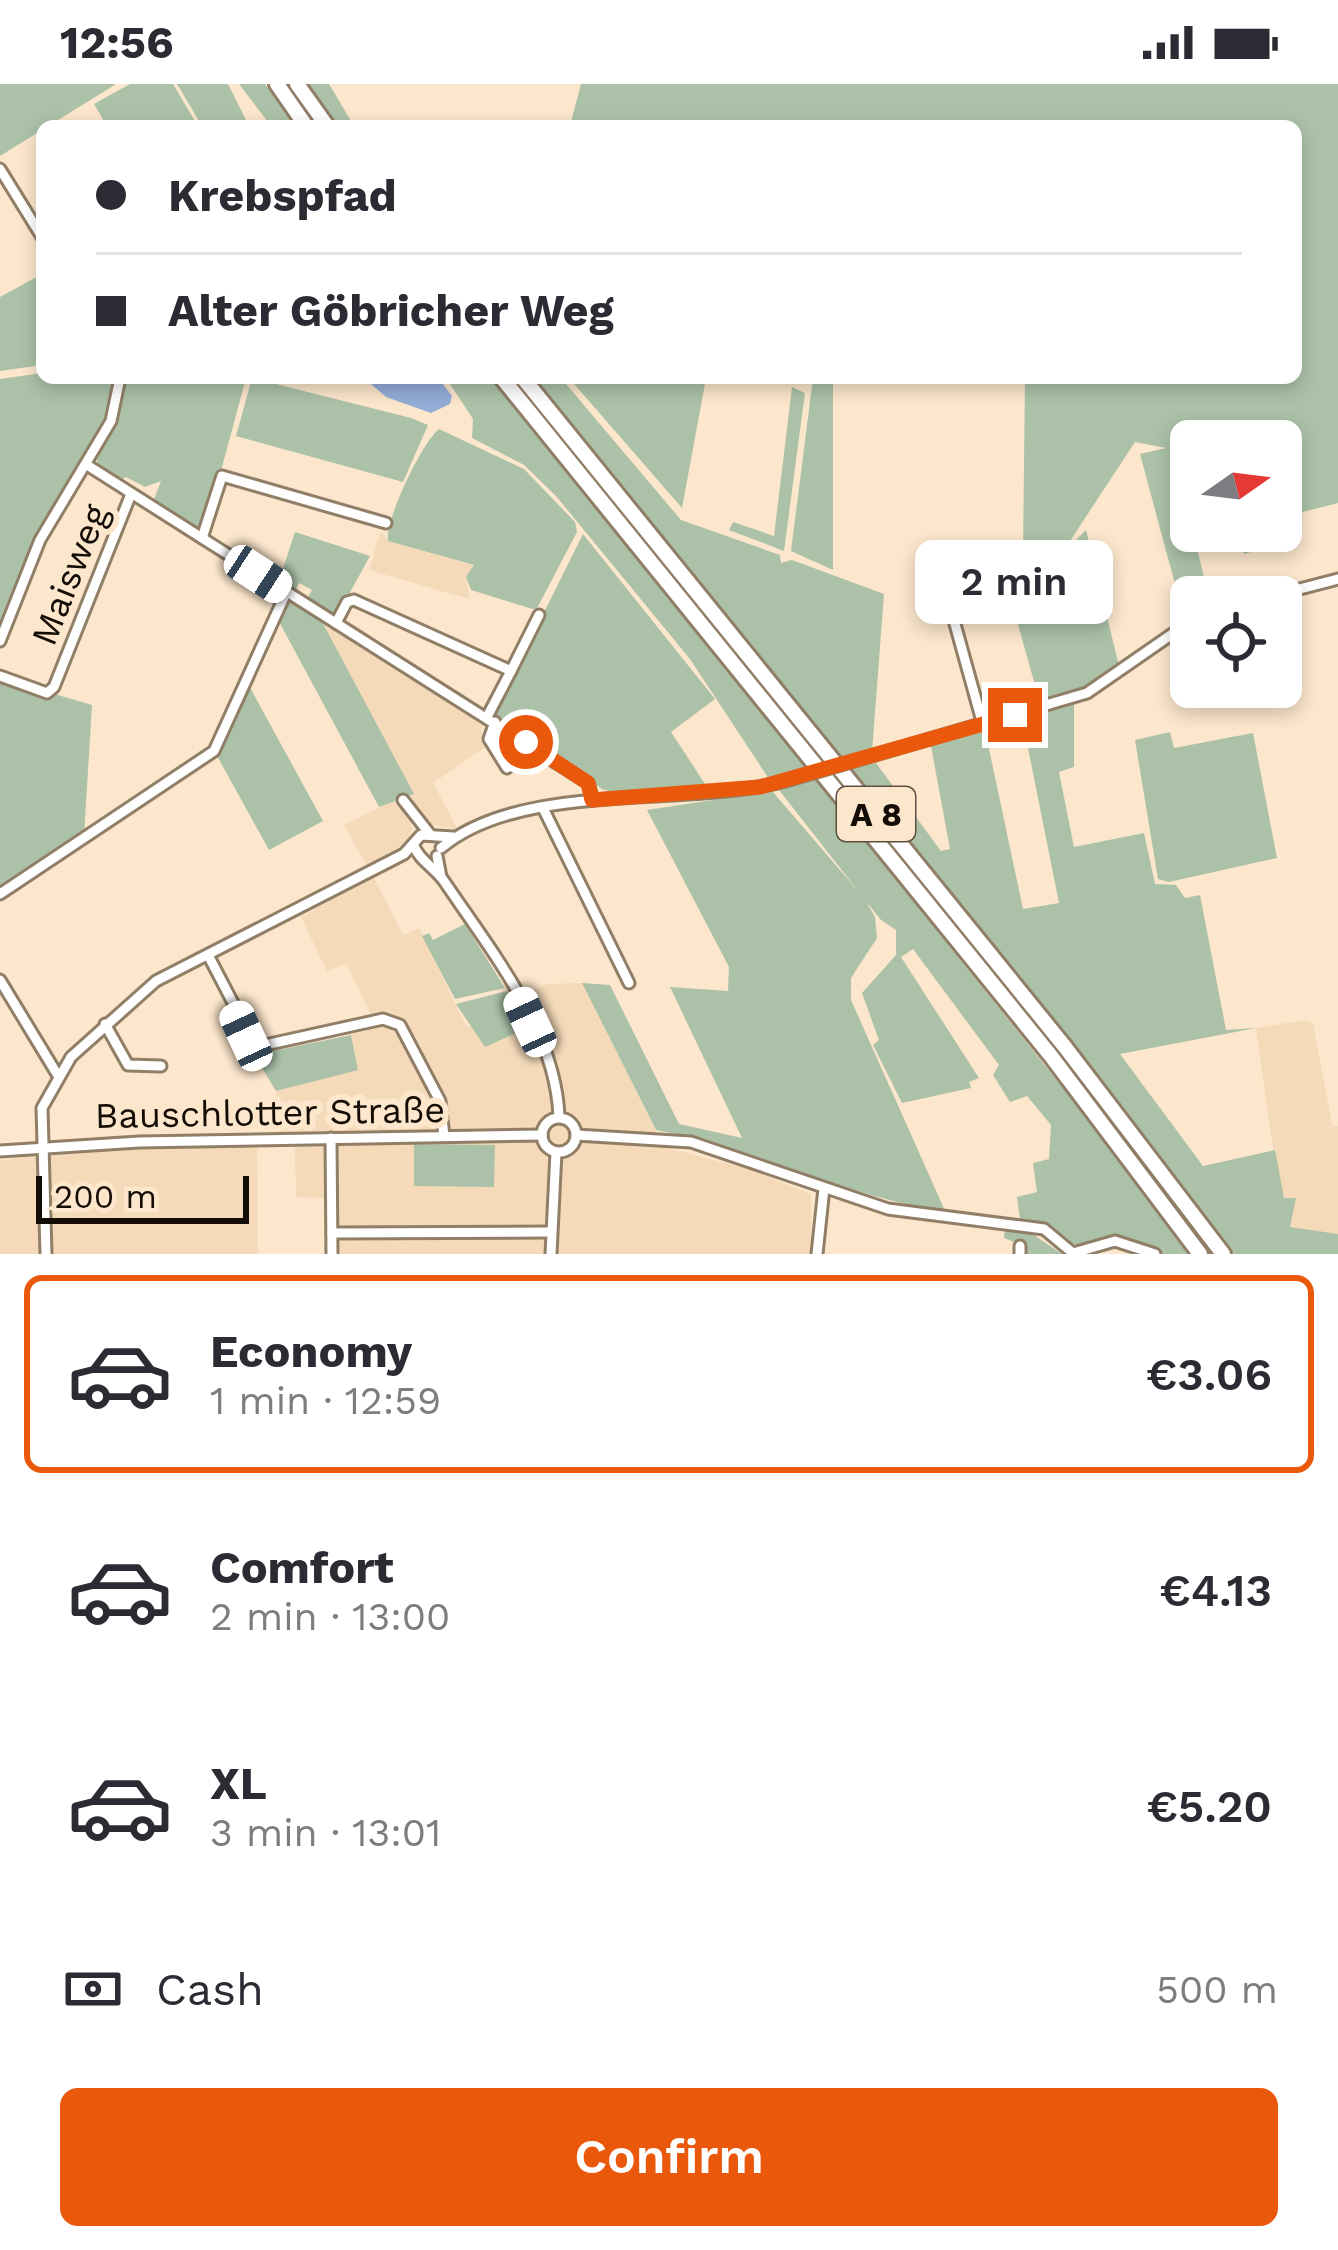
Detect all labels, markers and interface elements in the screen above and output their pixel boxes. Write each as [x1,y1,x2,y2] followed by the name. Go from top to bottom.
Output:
[60,16,174,69] text: 12:56
[168,169,397,222] text: Krebspfad
[168,284,614,337] text: Alter Göbricher Weg
[1170,420,1302,552] north arrow
[1170,420,1302,708] map controls
[23,498,117,651] street label: Maisweg
[218,539,298,609] car
[916,541,1114,625] callout: 2 min
[961,559,1067,604] text: 2 min
[1170,576,1302,708] button: locate
[988,688,1042,742] route end
[499,715,553,769] route start
[837,787,915,841] road number: A 8
[498,982,562,1062] car
[214,996,278,1076] car
[95,1089,445,1137] street label: Bauschlotter Straße
[36,1170,249,1223] scale bar
[54,1177,157,1216] text: 200 m
[66,1320,174,1428] icon: car
[210,1325,412,1378] text: Economy
[1146,1348,1272,1401] text: €3.06
[210,1378,441,1423] text: 1 min · 12:59
[66,1536,174,1644] icon: car
[210,1541,394,1594] text: Comfort
[1159,1564,1272,1617] text: €4.13
[210,1594,450,1639] text: 2 min · 13:00
[66,1752,174,1860] icon: car
[210,1757,267,1810] text: XL
[1146,1780,1272,1833] text: €5.20
[210,1810,441,1855] text: 3 min · 13:01
[60,1956,126,2022] icon: cash
[156,1963,264,2016] text: Cash
[1156,1967,1278,2012] text: 500 m
[60,2088,1278,2226] button: Confirm

